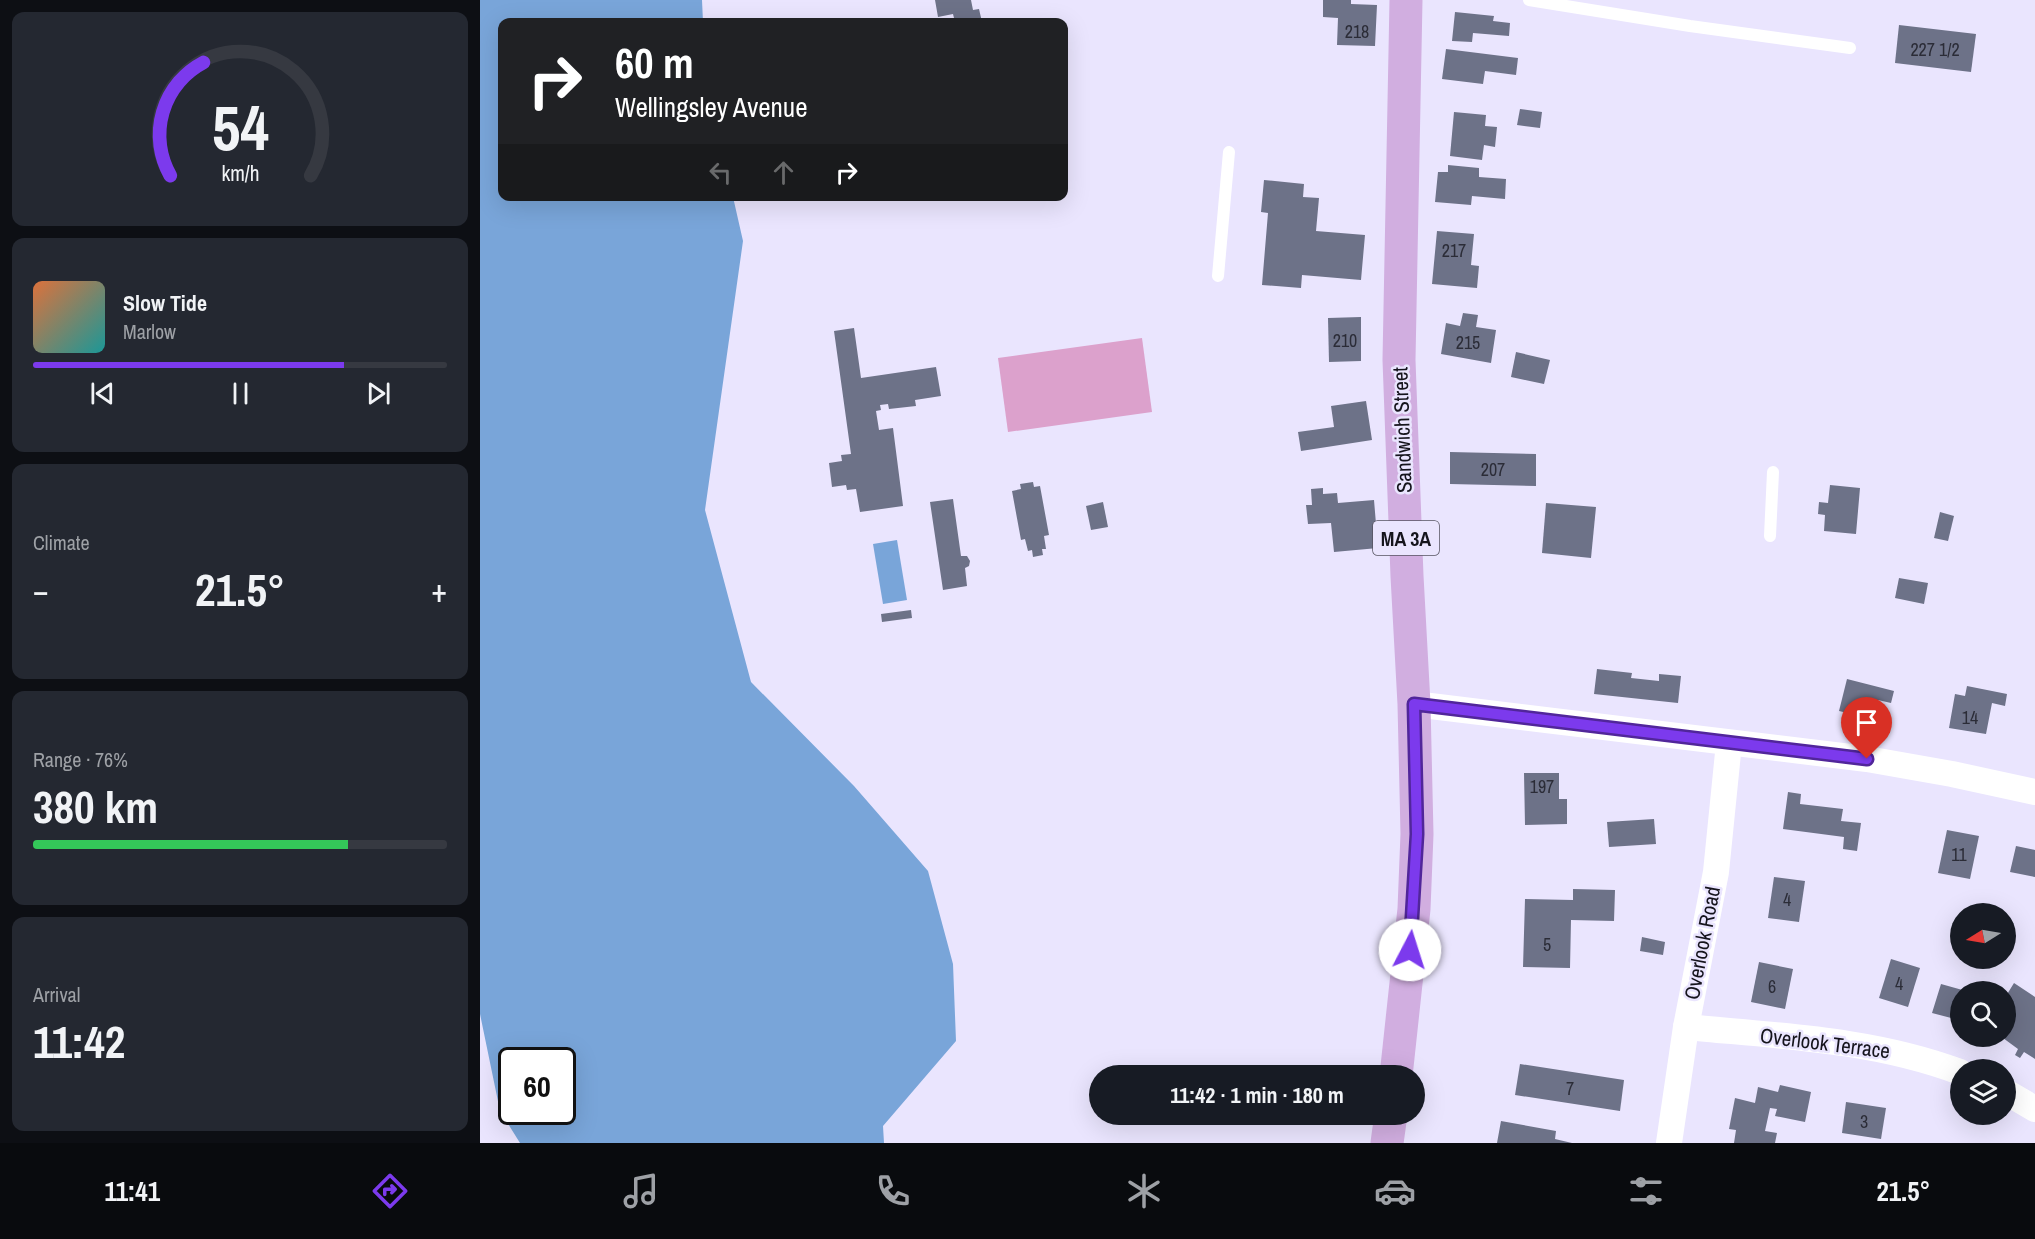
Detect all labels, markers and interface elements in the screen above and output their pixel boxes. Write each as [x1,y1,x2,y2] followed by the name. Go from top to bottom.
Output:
[1345,19,1369,44] house number: 218
[615,35,694,91] text: 60 m
[1910,37,1960,62] house number: 227 1/2
[516,42,594,120] icon: right
[212,85,268,169] text: 54
[615,89,807,125] text: Wellingsley Avenue
[704,156,737,189] icon: left
[767,156,800,189] icon: ahead
[830,156,863,189] icon: right
[221,159,259,188] text: km/h
[1442,238,1466,263] house number: 217
[123,288,207,318] text: Slow Tide
[123,318,176,345] text: Marlow
[1333,328,1357,353] house number: 210
[1456,330,1480,355] house number: 215
[1385,366,1419,494] street label: Sandwich Street
[86,377,119,410] icon: previous
[224,377,257,410] icon: pause
[362,377,395,410] icon: next
[1481,457,1505,482] house number: 207
[1373,521,1439,555] road number: MA 3A
[33,529,90,556] text: Climate
[195,559,285,620] text: 21.5°
[33,568,49,612] text: −
[431,568,447,612] text: +
[1841,697,1892,759] pin
[1962,705,1978,730] house number: 14
[1850,706,1883,739] icon: arrive
[33,746,128,773] text: Range · 76%
[1530,774,1554,799] house number: 197
[33,776,158,837] text: 380 km
[1951,842,1967,867] house number: 11
[1677,884,1727,1002] street label: Overlook Road
[1783,887,1791,912] house number: 4
[1950,903,2016,969] north arrow
[1950,903,2016,1125] map controls
[1378,918,1442,982] position arrow
[1543,932,1551,957] house number: 5
[1895,971,1903,996] house number: 4
[1768,974,1776,999] house number: 6
[33,981,80,1008] text: Arrival
[1950,981,2016,1047] button: search
[33,1011,125,1072] text: 11:42
[1758,1021,1892,1065] street label: Overlook Terrace
[498,1047,576,1125] speed limit sign: 60
[1950,1059,2016,1125] button: layers
[1566,1076,1574,1101] house number: 7
[1170,1080,1344,1110] text: 11:42 · 1 min · 180 m
[1860,1109,1868,1134] house number: 3
[369,1170,411,1212] icon: directions
[620,1170,662,1212] icon: music
[872,1170,914,1212] icon: phone
[1123,1170,1165,1212] icon: climate
[1374,1170,1416,1212] icon: car
[1625,1170,1667,1212] icon: filters
[105,1173,160,1209] text: 11:41
[1876,1173,1930,1209] text: 21.5°

